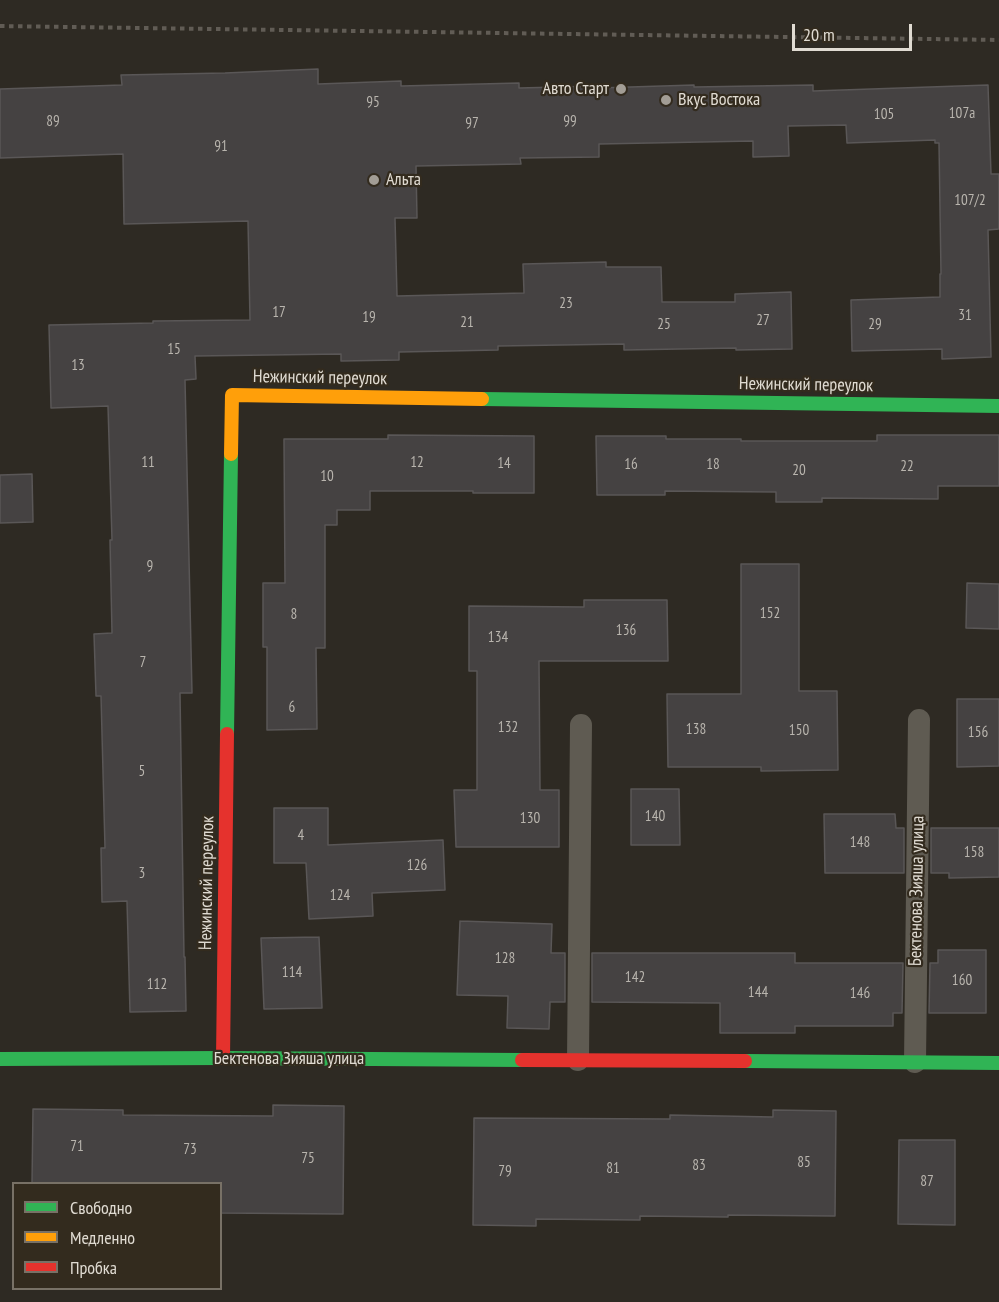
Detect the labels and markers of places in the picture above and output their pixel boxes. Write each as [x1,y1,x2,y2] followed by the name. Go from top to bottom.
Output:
[542,78,609,100] place label: Авто Старт
[614,82,628,96] marker: Авто Старт
[678,89,760,111] place label: Вкус Востока
[659,93,673,107] marker: Вкус Востока
[386,169,421,191] place label: Альта
[367,173,381,187] marker: Альта

